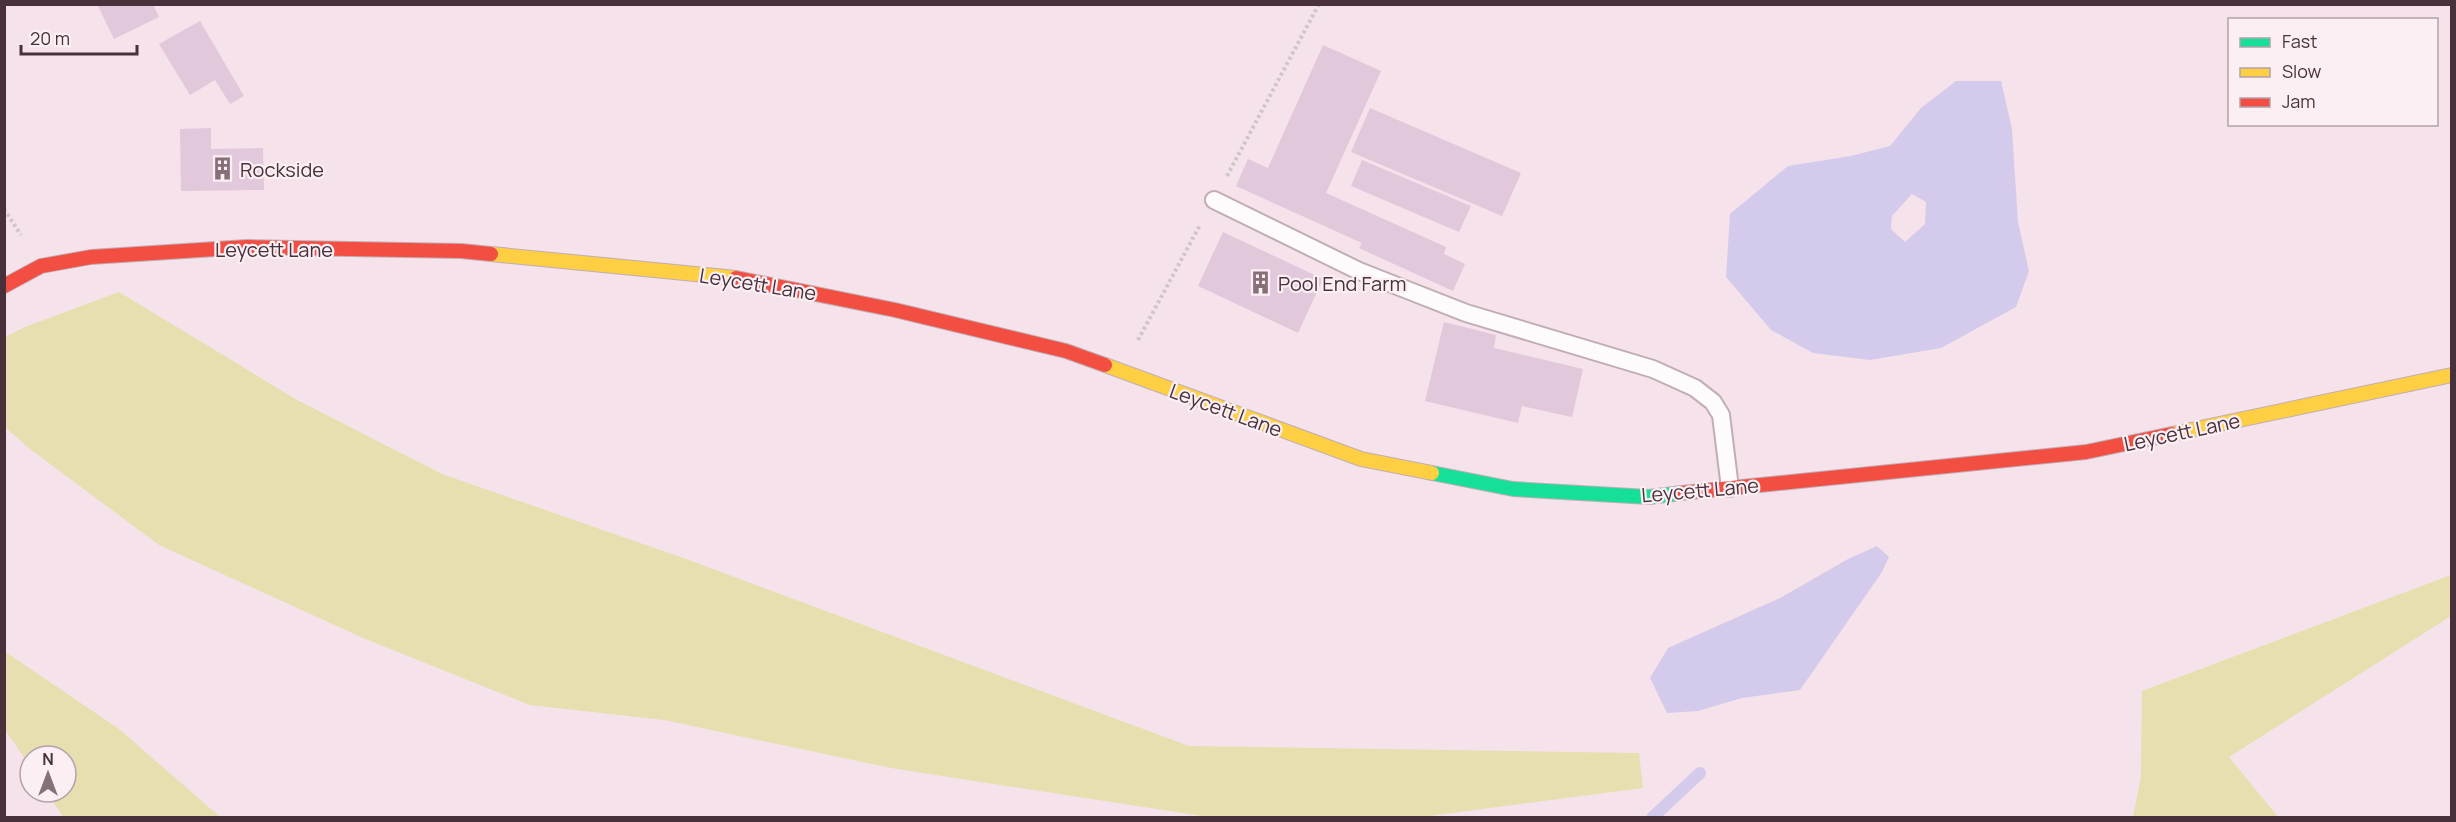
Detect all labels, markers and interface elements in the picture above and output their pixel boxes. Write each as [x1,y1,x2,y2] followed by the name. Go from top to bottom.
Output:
[21,18,136,56] scale bar
[2228,18,2438,126] legend
[30,26,70,50] text: 20 m
[2282,29,2317,53] text: Fast
[2282,59,2322,83] text: Slow
[2282,89,2316,113] text: Jam
[209,156,235,182] building icon: Rockside
[240,156,324,183] place label: Rockside
[215,236,333,263] street label: Leycett Lane
[698,261,818,307] street label: Leycett Lane
[1247,270,1273,296] building icon: Pool End Farm
[1278,270,1406,297] place label: Pool End Farm
[1166,377,1286,443] street label: Leycett Lane
[2121,407,2243,457] street label: Leycett Lane
[1640,471,1760,509] street label: Leycett Lane
[18,744,78,804] north arrow
[42,748,54,770] text: N

